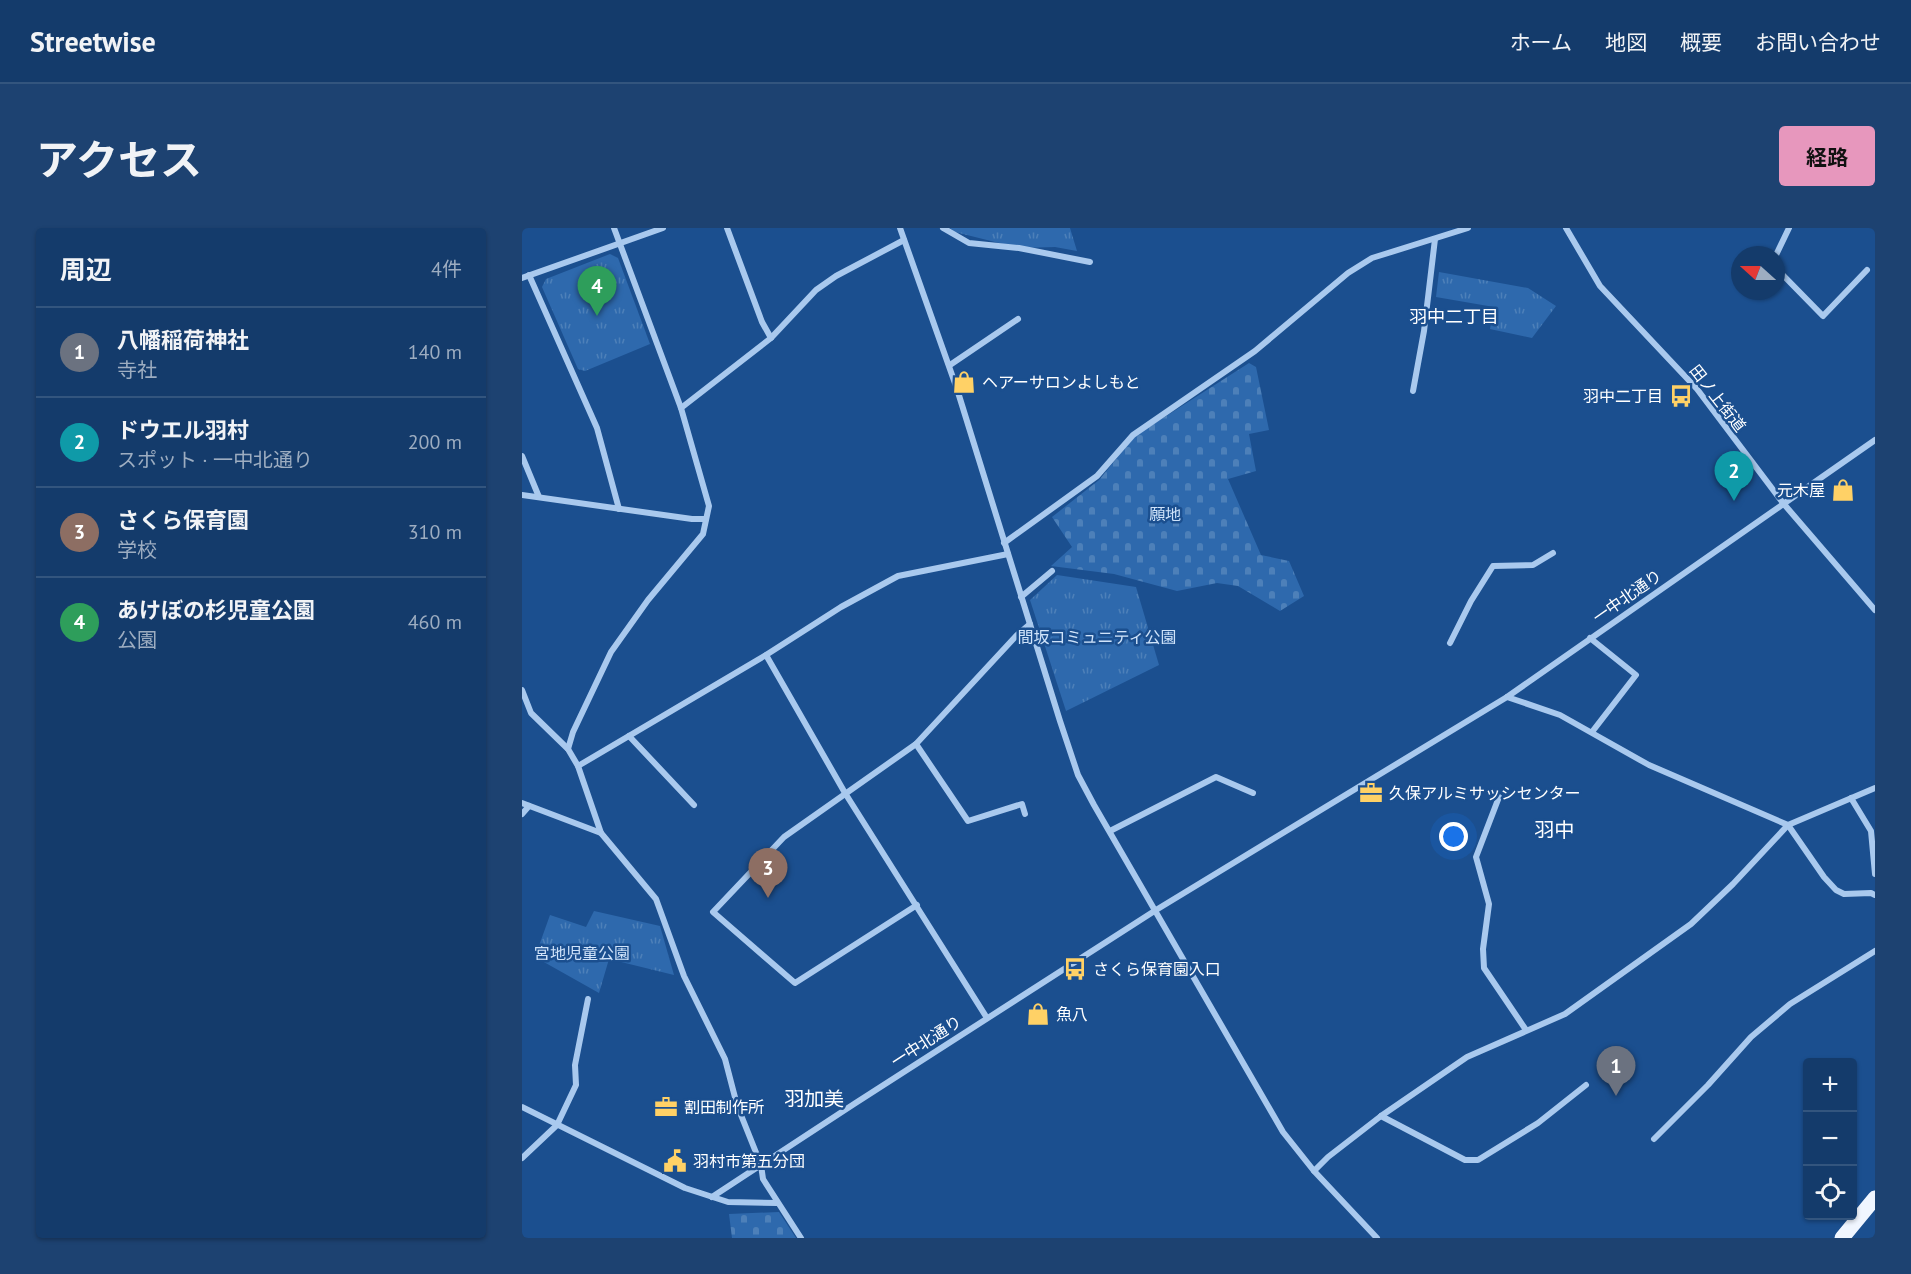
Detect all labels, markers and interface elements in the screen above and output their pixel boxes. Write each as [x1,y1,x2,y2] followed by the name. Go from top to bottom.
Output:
[30,23,156,60] text: Streetwise
[1510,29,1572,56] text: ホーム
[1605,29,1647,56] text: 地図
[1680,29,1722,56] text: 概要
[1755,29,1881,56] text: お問い合わせ
[1779,126,1875,186] button: 経路
[36,132,202,187] text: アクセス
[1731,246,1785,300] north arrow
[60,253,112,286] text: 周辺
[431,256,462,282] text: 4件
[578,266,616,316] pin: 4
[1409,305,1499,328] district label: 羽中二丁目
[117,326,249,354] text: 八幡稲荷神社
[74,339,85,365] text: 1
[408,339,462,365] text: 140 m
[117,357,157,383] text: 寺社
[1685,360,1751,436] street label: 田ノ上街道
[951,369,977,395] shop icon: ヘアーサロンよしもと
[982,372,1140,392] place label: ヘアーサロンよしもと
[1668,383,1694,409] bus stop icon: 羽中二丁目
[1583,386,1663,406] place label: 羽中二丁目
[117,416,249,444] text: ドウエル羽村
[74,429,85,455] text: 2
[408,429,462,455] text: 200 m
[117,447,313,473] text: スポット · 一中北通り
[1714,452,1754,501] pin: 2
[1830,477,1856,503] shop icon: 元木屋
[1777,480,1825,500] place label: 元木屋
[1149,504,1181,524] park label: 願地
[117,506,249,534] text: さくら保育園
[74,519,85,545] text: 3
[408,519,462,545] text: 310 m
[117,537,157,563] text: 学校
[1588,565,1666,627] street label: 一中北通り
[117,596,315,624] text: あけぼの杉児童公園
[74,609,85,635] text: 4
[408,609,462,635] text: 460 m
[117,627,157,653] text: 公園
[1017,627,1177,647] park label: 間坂コミュニティ公園
[1358,780,1384,806] office icon: 久保アルミサッシセンター
[1389,783,1581,803] place label: 久保アルミサッシセンター
[1534,817,1574,843] district label: 羽中
[1439,822,1468,851] your location
[748,848,788,898] pin: 3
[534,943,630,963] park label: 宮地児童公園
[1062,956,1088,982] bus stop icon: さくら保育園入口
[1093,959,1221,979] place label: さくら保育園入口
[1025,1001,1051,1027] shop icon: 魚八
[1056,1004,1088,1024] place label: 魚八
[887,1011,965,1071] street label: 一中北通り
[1596,1046,1636,1096] pin: 1
[1803,1058,1857,1220] map controls
[1803,1058,1857,1112] button: +
[784,1086,844,1112] district label: 羽加美
[653,1094,679,1120] office icon: 割田制作所
[684,1097,764,1117] place label: 割田制作所
[1803,1112,1857,1166] button: −
[662,1148,688,1174] public building icon: 羽村市第五分団
[693,1151,805,1171] place label: 羽村市第五分団
[1803,1166,1857,1220] button: locate

